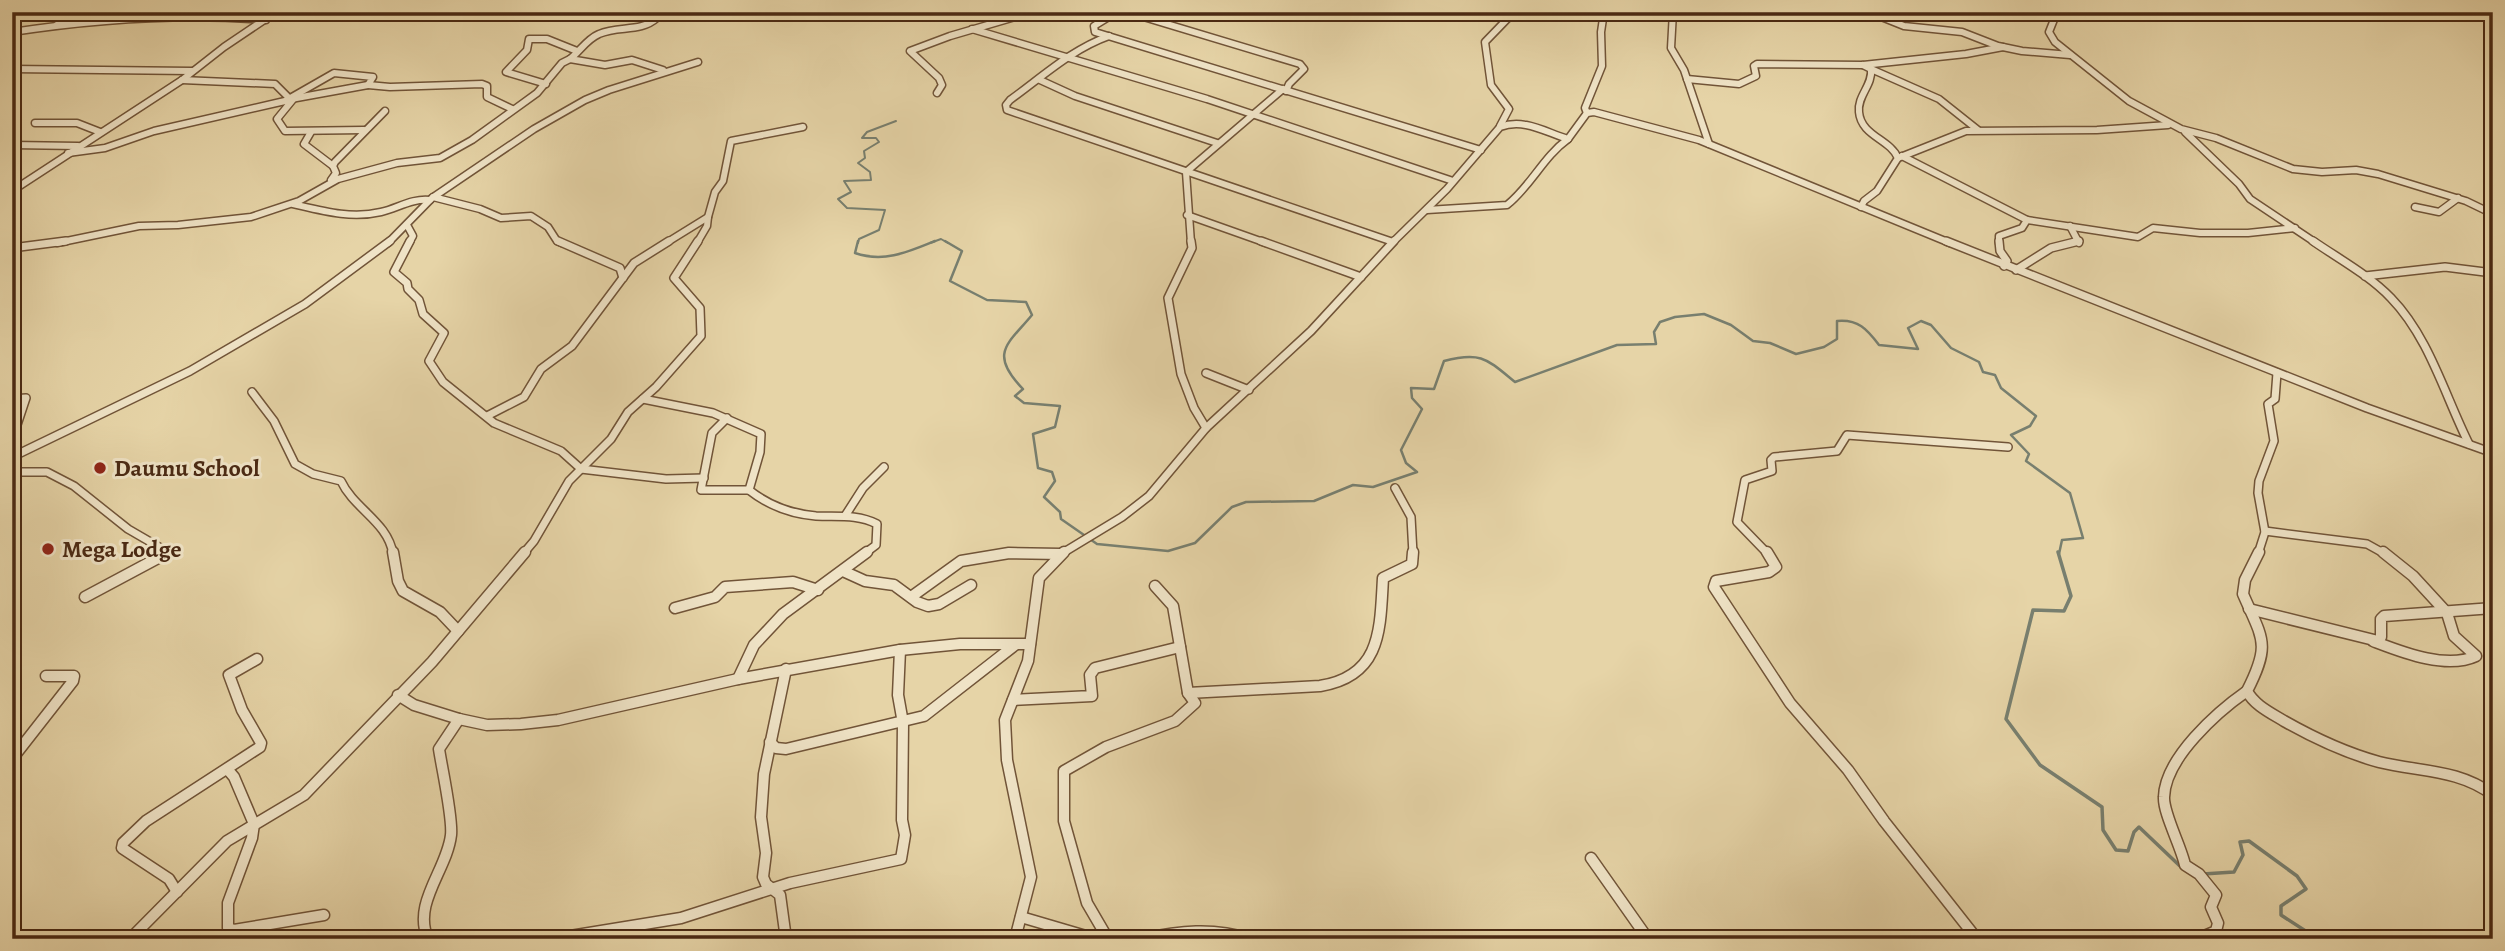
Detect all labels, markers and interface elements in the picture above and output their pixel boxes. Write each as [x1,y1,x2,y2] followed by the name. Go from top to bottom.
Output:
[114,452,260,484] place label: Daumu School
[92,460,108,476] marker: Daumu School
[62,533,182,565] place label: Mega Lodge
[40,541,56,557] marker: Mega Lodge

